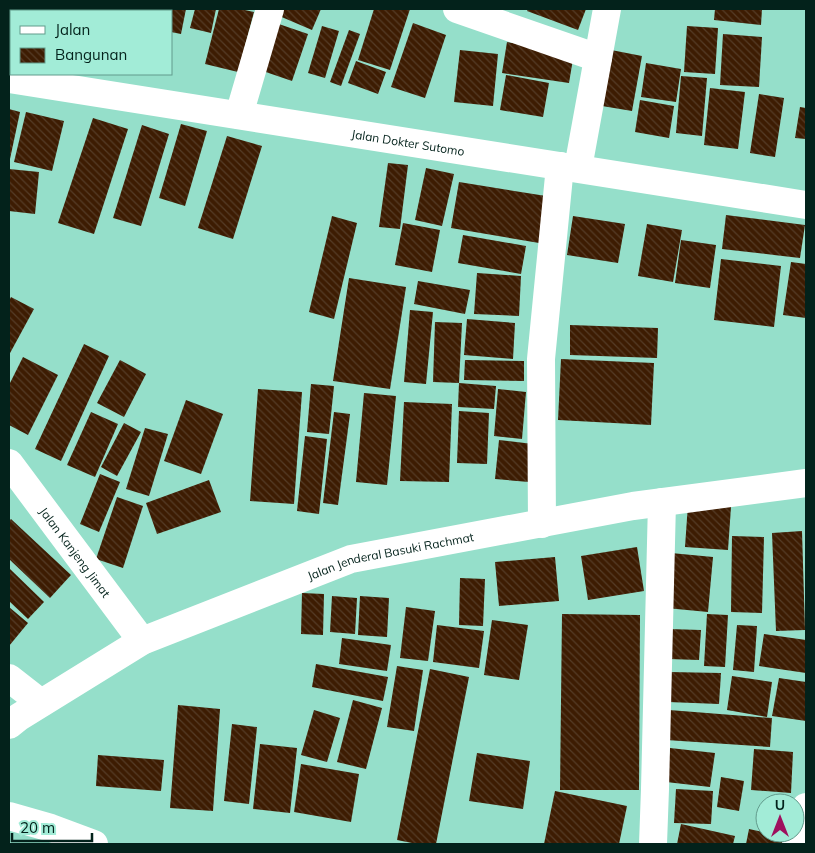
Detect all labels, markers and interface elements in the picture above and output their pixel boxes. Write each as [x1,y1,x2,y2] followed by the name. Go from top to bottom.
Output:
[10,10,172,75] legend
[55,20,90,39] text: Jalan
[55,45,127,64] text: Bangunan
[350,126,466,158] street label: Jalan Dokter Sutomo
[37,504,114,600] street label: Jalan Kanjeng Jimat
[305,529,475,583] street label: Jalan Jenderal Basuki Rachmat
[755,793,805,843] north arrow
[775,796,785,814] text: U
[12,810,92,842] scale bar
[20,818,55,837] text: 20 m

